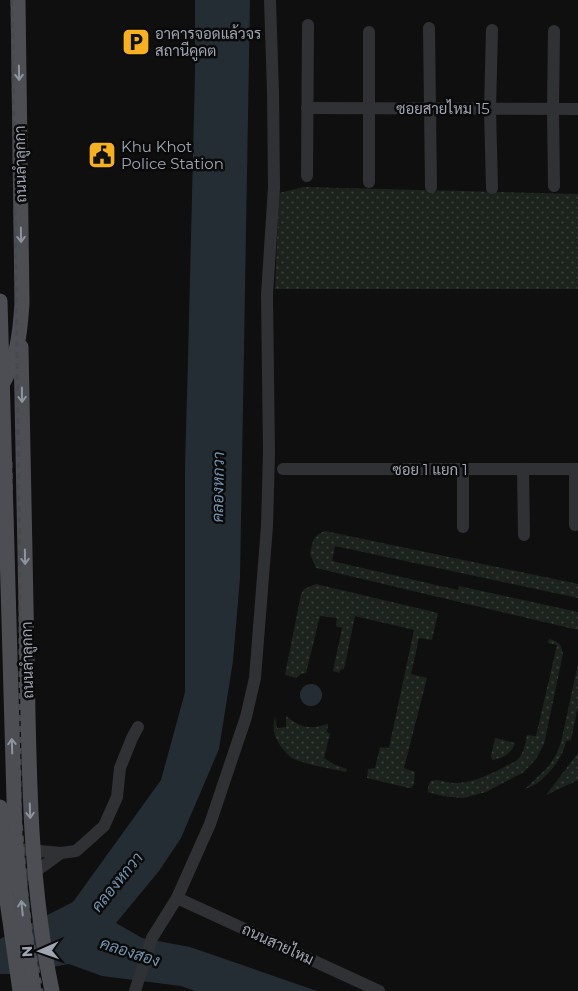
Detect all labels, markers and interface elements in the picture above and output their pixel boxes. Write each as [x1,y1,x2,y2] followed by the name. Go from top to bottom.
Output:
[155,24,261,61] place label: อาคารจอดแล้วจร สถานีคูคต
[121,27,151,57] parking icon: อาคารจอดแล้วจร สถานีคูคต
[14,64,24,80] one-way arrow
[396,99,490,118] street label: ซอยสายไหม 15
[10,125,31,203] street label: ถนนลำลูกกา
[121,137,224,173] place label: Khu Khot Police Station
[87,140,117,170] public building icon: Khu Khot Police Station
[17,227,26,243] one-way arrow
[17,386,27,402] one-way arrow
[208,451,228,523] water label: คลองหกวา
[392,460,468,479] street label: ซอย 1 แยก 1
[20,548,30,565] one-way arrow
[17,621,38,699] street label: ถนนลำลูกกา
[8,738,17,754] one-way arrow
[26,803,35,819] one-way arrow
[87,848,147,916] water label: คลองหกวา
[17,901,27,917] one-way arrow
[239,919,317,969] street label: ถนนสายไหม
[15,926,65,976] north arrow
[98,933,162,971] water label: คลองสอง
[18,945,36,957] text: N

